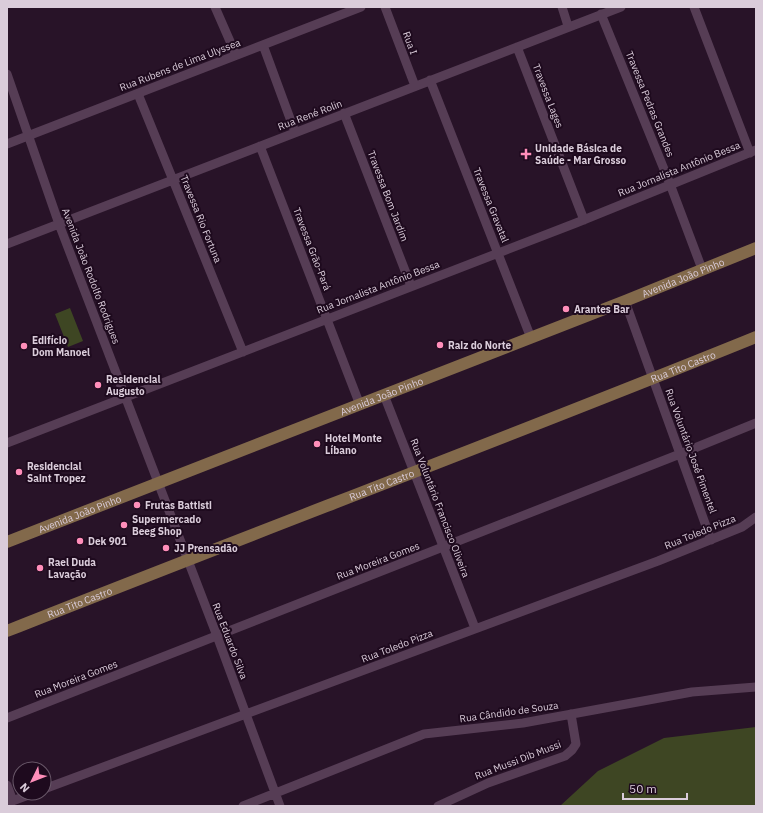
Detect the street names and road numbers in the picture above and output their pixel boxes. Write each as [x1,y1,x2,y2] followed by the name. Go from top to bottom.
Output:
[400,30,420,56] street label: Rua I
[118,36,243,94] street label: Rua Rubens de Lima Ulyssea
[623,49,677,159] street label: Travessa Pedras Grandes
[530,62,566,130] street label: Travessa Lages
[276,97,344,133] street label: Rua René Rolin
[616,138,743,200] street label: Rua Jornalista Antônio Bessa
[365,149,411,243] street label: Travessa Bom Jardim
[470,166,512,245] street label: Travessa Gravatal
[177,173,225,265] street label: Travessa Rio Fortuna
[59,206,123,346] street label: Avenida João Rodolfo Rodrigues
[290,206,334,293] street label: Travessa Grão-Pará
[640,255,727,300] street label: Avenida João Pinho
[315,257,442,316] street label: Rua Jornalista Antônio Bessa
[649,347,718,385] street label: Rua Tito Castro
[338,374,425,418] street label: Avenida João Pinho
[662,387,720,515] street label: Rua Voluntário José Pimentel
[407,437,473,580] street label: Rua Voluntário Francisco Oliveira
[347,466,416,503] street label: Rua Tito Castro
[36,492,123,536] street label: Avenida João Pinho
[663,512,738,552] street label: Rua Toledo Pizza
[335,539,422,583] street label: Rua Moreira Gomes
[45,584,114,621] street label: Rua Tito Castro
[209,601,251,682] street label: Rua Eduardo Silva
[359,626,435,666] street label: Rua Toledo Pizza
[33,657,120,701] street label: Rua Moreira Gomes
[459,699,560,725] street label: Rua Cândido de Souza
[473,738,563,782] street label: Rua Mussi Dib Mussi

